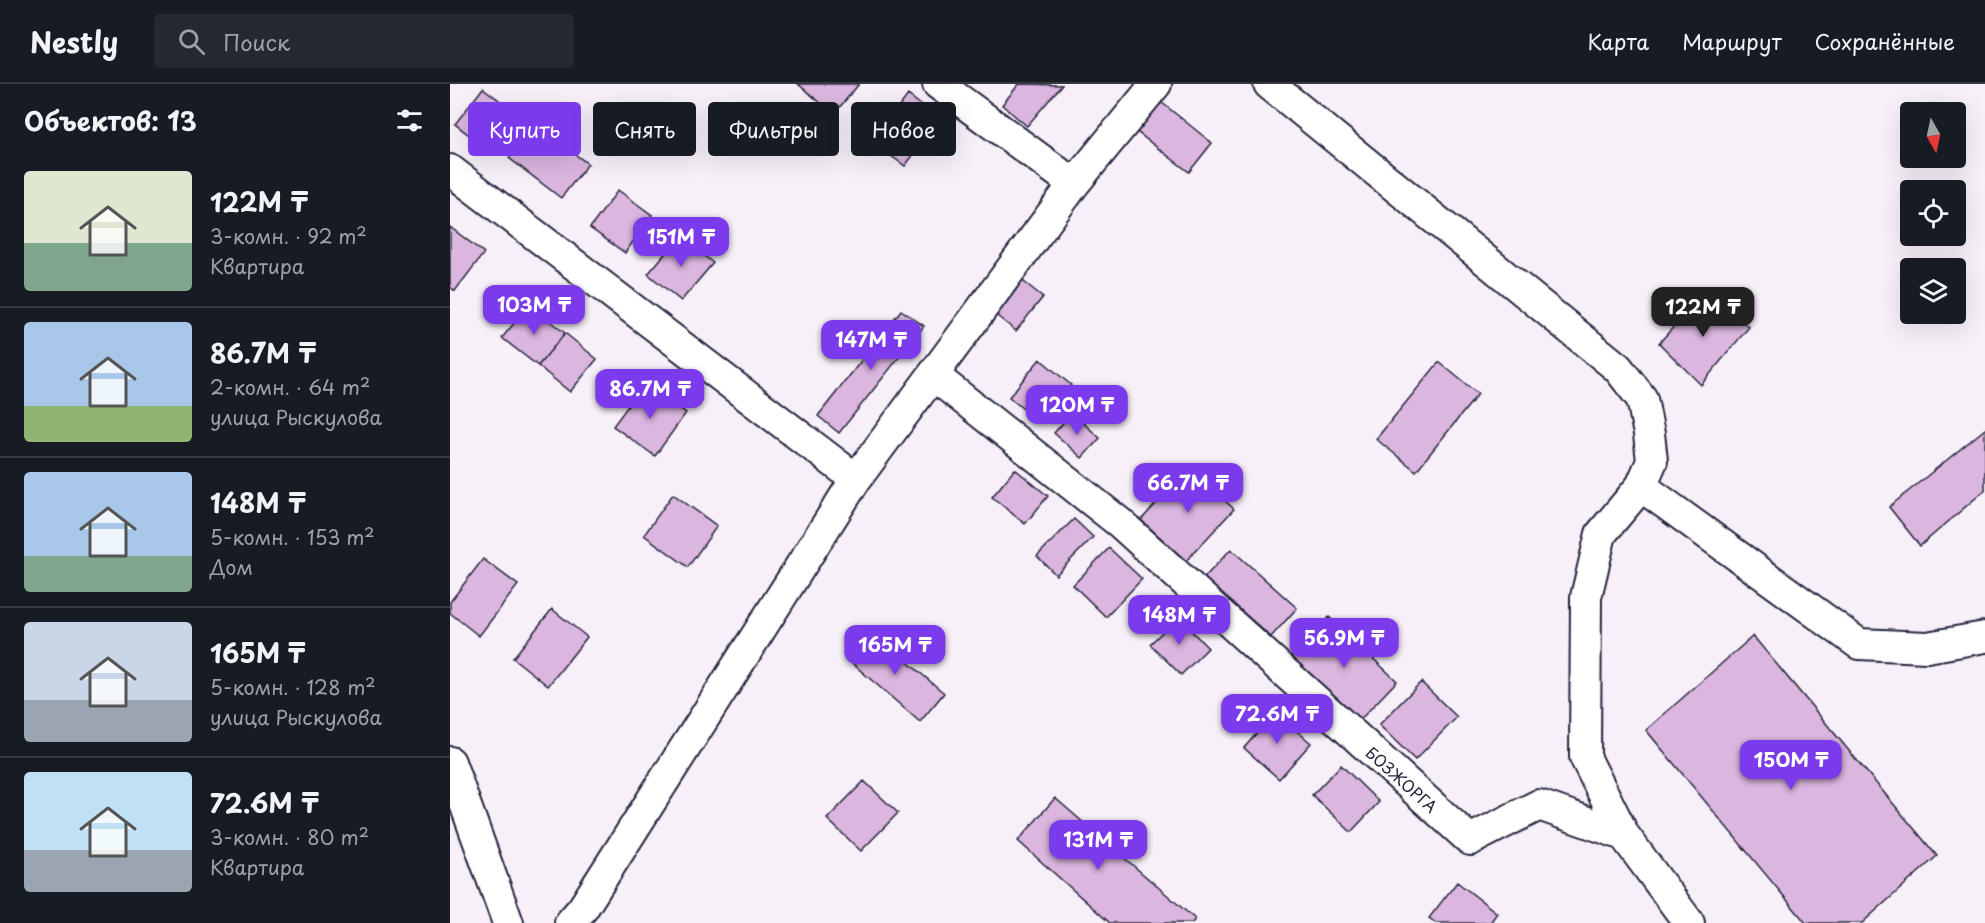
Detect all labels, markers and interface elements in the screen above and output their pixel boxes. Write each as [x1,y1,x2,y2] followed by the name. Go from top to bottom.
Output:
[154,14,574,68] search box
[30,20,118,63] text: Nestly
[175,25,208,58] icon: search
[223,25,290,58] text: Поиск
[1588,25,1649,57] text: Карта
[1682,25,1782,57] text: Маршрут
[1815,25,1955,57] text: Сохранённые
[24,101,197,140] text: Объектов: 13
[468,102,581,156] chip: Купить
[593,102,696,156] chip: Снять
[708,102,839,156] chip: Фильтры
[851,102,956,156] chip: Новое
[1900,102,1966,168] north arrow
[1900,102,1966,324] map controls
[393,104,426,137] icon: filters
[1900,180,1966,246] button: locate
[210,182,308,221] text: 122M ₸
[72,195,144,267] icon: home
[632,217,730,268] pin: 151M ₸
[210,221,367,251] text: 3-комн. · 92 m²
[647,221,715,251] text: 151M ₸
[210,251,304,281] text: Квартира
[1900,258,1966,324] button: layers
[485,285,583,336] pin: 103M ₸
[1654,287,1752,338] pin: 122M ₸
[497,289,571,319] text: 103M ₸
[1665,291,1741,321] text: 122M ₸
[822,320,920,371] pin: 147M ₸
[835,324,907,354] text: 147M ₸
[210,333,316,372] text: 86.7M ₸
[72,346,144,418] icon: home
[595,369,705,420] pin: 86.7M ₸
[210,372,370,402] text: 2-комн. · 64 m²
[609,373,691,403] text: 86.7M ₸
[1028,385,1126,436] pin: 120M ₸
[1040,389,1114,419] text: 120M ₸
[210,402,382,432] text: улица Рыскулова
[1133,463,1243,514] pin: 66.7M ₸
[1147,467,1229,497] text: 66.7M ₸
[210,483,306,522] text: 148M ₸
[72,496,144,568] icon: home
[210,522,375,552] text: 5-комн. · 153 m²
[210,552,253,582] text: Дом
[1130,595,1228,646] pin: 148M ₸
[1142,599,1216,629] text: 148M ₸
[1289,618,1399,669] pin: 56.9M ₸
[1304,622,1384,652] text: 56.9M ₸
[846,625,944,676] pin: 165M ₸
[858,629,932,659] text: 165M ₸
[210,633,305,672] text: 165M ₸
[72,646,144,718] icon: home
[210,672,376,702] text: 5-комн. · 128 m²
[1222,694,1332,745] pin: 72.6M ₸
[1235,698,1319,728] text: 72.6M ₸
[210,702,382,732] text: улица Рыскулова
[1361,740,1443,818] street label: БОЗЖОРГА
[1742,740,1840,791] pin: 150M ₸
[1754,744,1828,774] text: 150M ₸
[210,783,319,822] text: 72.6M ₸
[72,796,144,868] icon: home
[1049,820,1147,871] pin: 131M ₸
[210,822,369,852] text: 3-комн. · 80 m²
[1063,824,1133,854] text: 131M ₸
[210,852,304,882] text: Квартира

